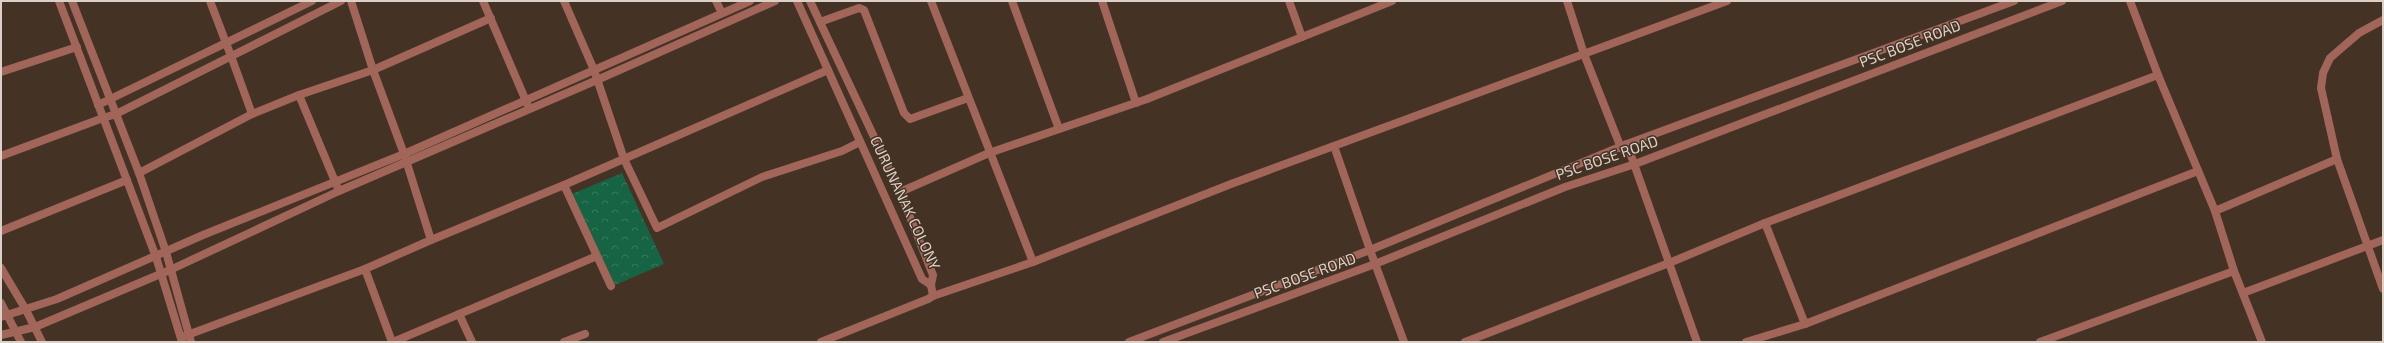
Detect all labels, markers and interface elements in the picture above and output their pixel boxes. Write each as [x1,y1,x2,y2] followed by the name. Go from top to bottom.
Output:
[1856,15,1963,71] street label: PSC BOSE ROAD
[1553,131,1660,183] street label: PSC BOSE ROAD
[867,133,945,273] street label: GURUNANAK COLONY
[1251,248,1358,302] street label: PSC BOSE ROAD

